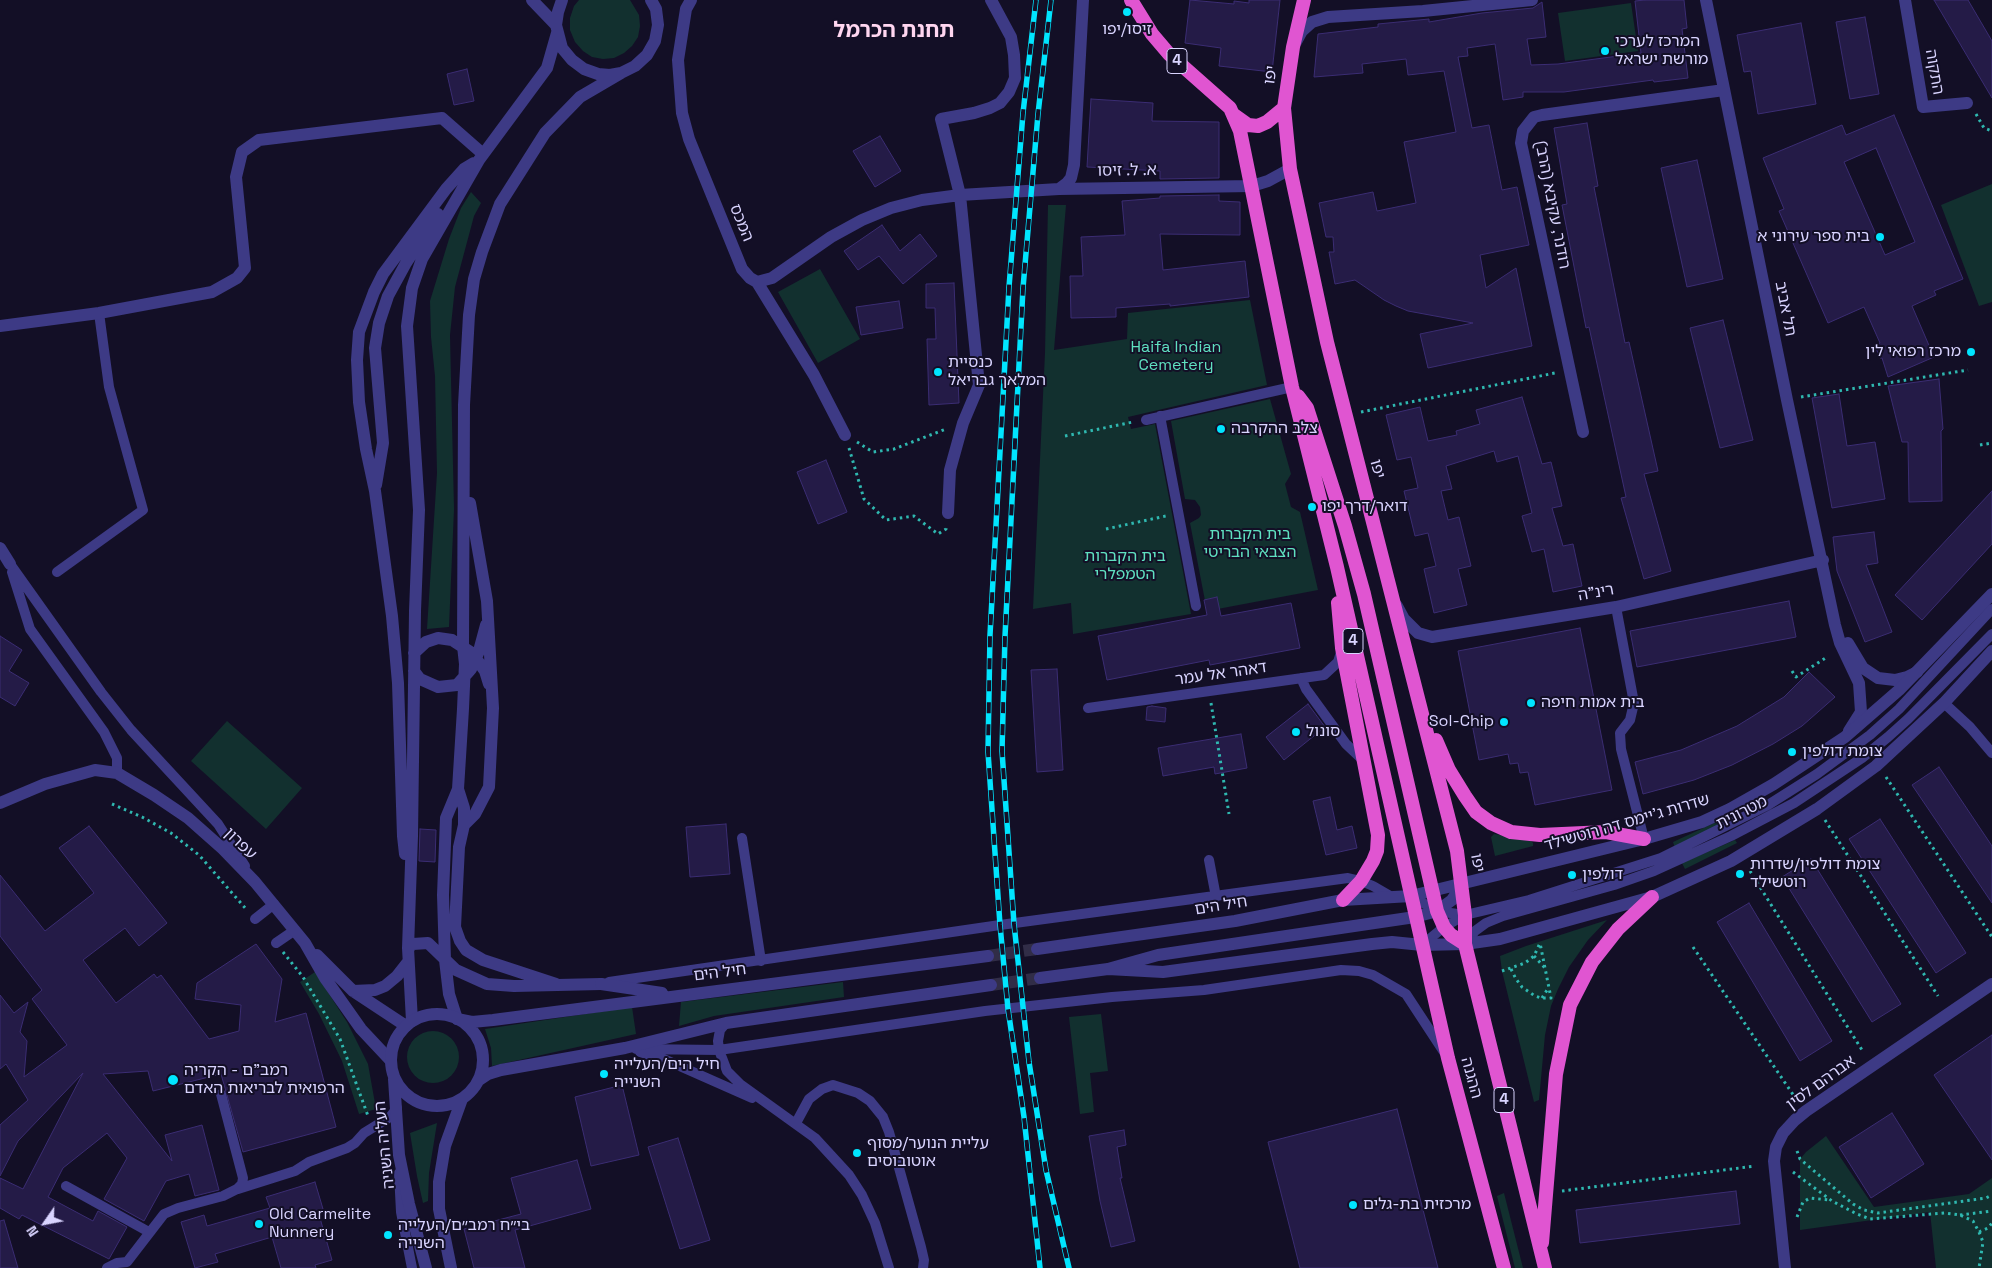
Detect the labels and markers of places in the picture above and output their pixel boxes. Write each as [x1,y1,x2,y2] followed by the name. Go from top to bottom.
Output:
[1121,6,1133,18] marker: זיסו/יפו
[1102,20,1152,40] place label: זיסו/יפו
[1615,32,1708,70] place label: המרכז לערכי מורשת ישראל
[1599,45,1611,57] marker: המרכז לערכי מורשת ישראל
[1757,227,1870,247] place label: בית ספר עירוני א
[1874,231,1886,243] marker: בית ספר עירוני א
[1865,342,1961,362] place label: מרכז רפואי לין
[1965,346,1977,358] marker: מרכז רפואי לין
[948,353,1046,391] place label: כנסיית המלאך גבריאל
[932,366,944,378] marker: כנסיית המלאך גבריאל
[1231,419,1318,439] place label: צלב ההקרבה
[1215,423,1227,435] marker: צלב ההקרבה
[1322,497,1408,517] place label: דואר/דרך יפו
[1306,501,1318,513] marker: דואר/דרך יפו
[1541,693,1645,713] place label: בית אמות חיפה
[1525,697,1537,709] marker: בית אמות חיפה
[1429,712,1494,732] place label: Sol-Chip
[1498,716,1510,728] marker: Sol-Chip
[1306,722,1340,742] place label: סונול
[1290,726,1302,738] marker: סונול
[1802,742,1883,762] place label: צומת דולפין
[1786,746,1798,758] marker: צומת דולפין
[1750,855,1880,893] place label: צומת דולפין/שדרות רוטשילד
[1582,865,1623,885] place label: דולפין
[1734,868,1746,880] marker: צומת דולפין/שדרות רוטשילד
[1566,869,1578,881] marker: דולפין
[614,1055,720,1093] place label: חיל הים/העלייה השנייה
[184,1061,345,1099] place label: רמב"ם - הקריה הרפואית לבריאות האדם
[598,1068,610,1080] marker: חיל הים/העלייה השנייה
[166,1073,180,1087] marker: רמב"ם - הקריה הרפואית לבריאות האדם
[867,1134,989,1172] place label: עליית הנוער/מסוף אוטובוסים
[851,1147,863,1159] marker: עליית הנוער/מסוף אוטובוסים
[1363,1195,1471,1215] place label: מרכזית בת-גלים
[1347,1199,1359,1211] marker: מרכזית בת-גלים
[269,1205,371,1243] place label: Old Carmelite Nunnery
[398,1216,530,1254] place label: בי״ח רמב״ם/העלייה השנייה
[253,1218,265,1230] marker: Old Carmelite Nunnery
[382,1229,394,1241] marker: בי״ח רמב״ם/העלייה השנייה

